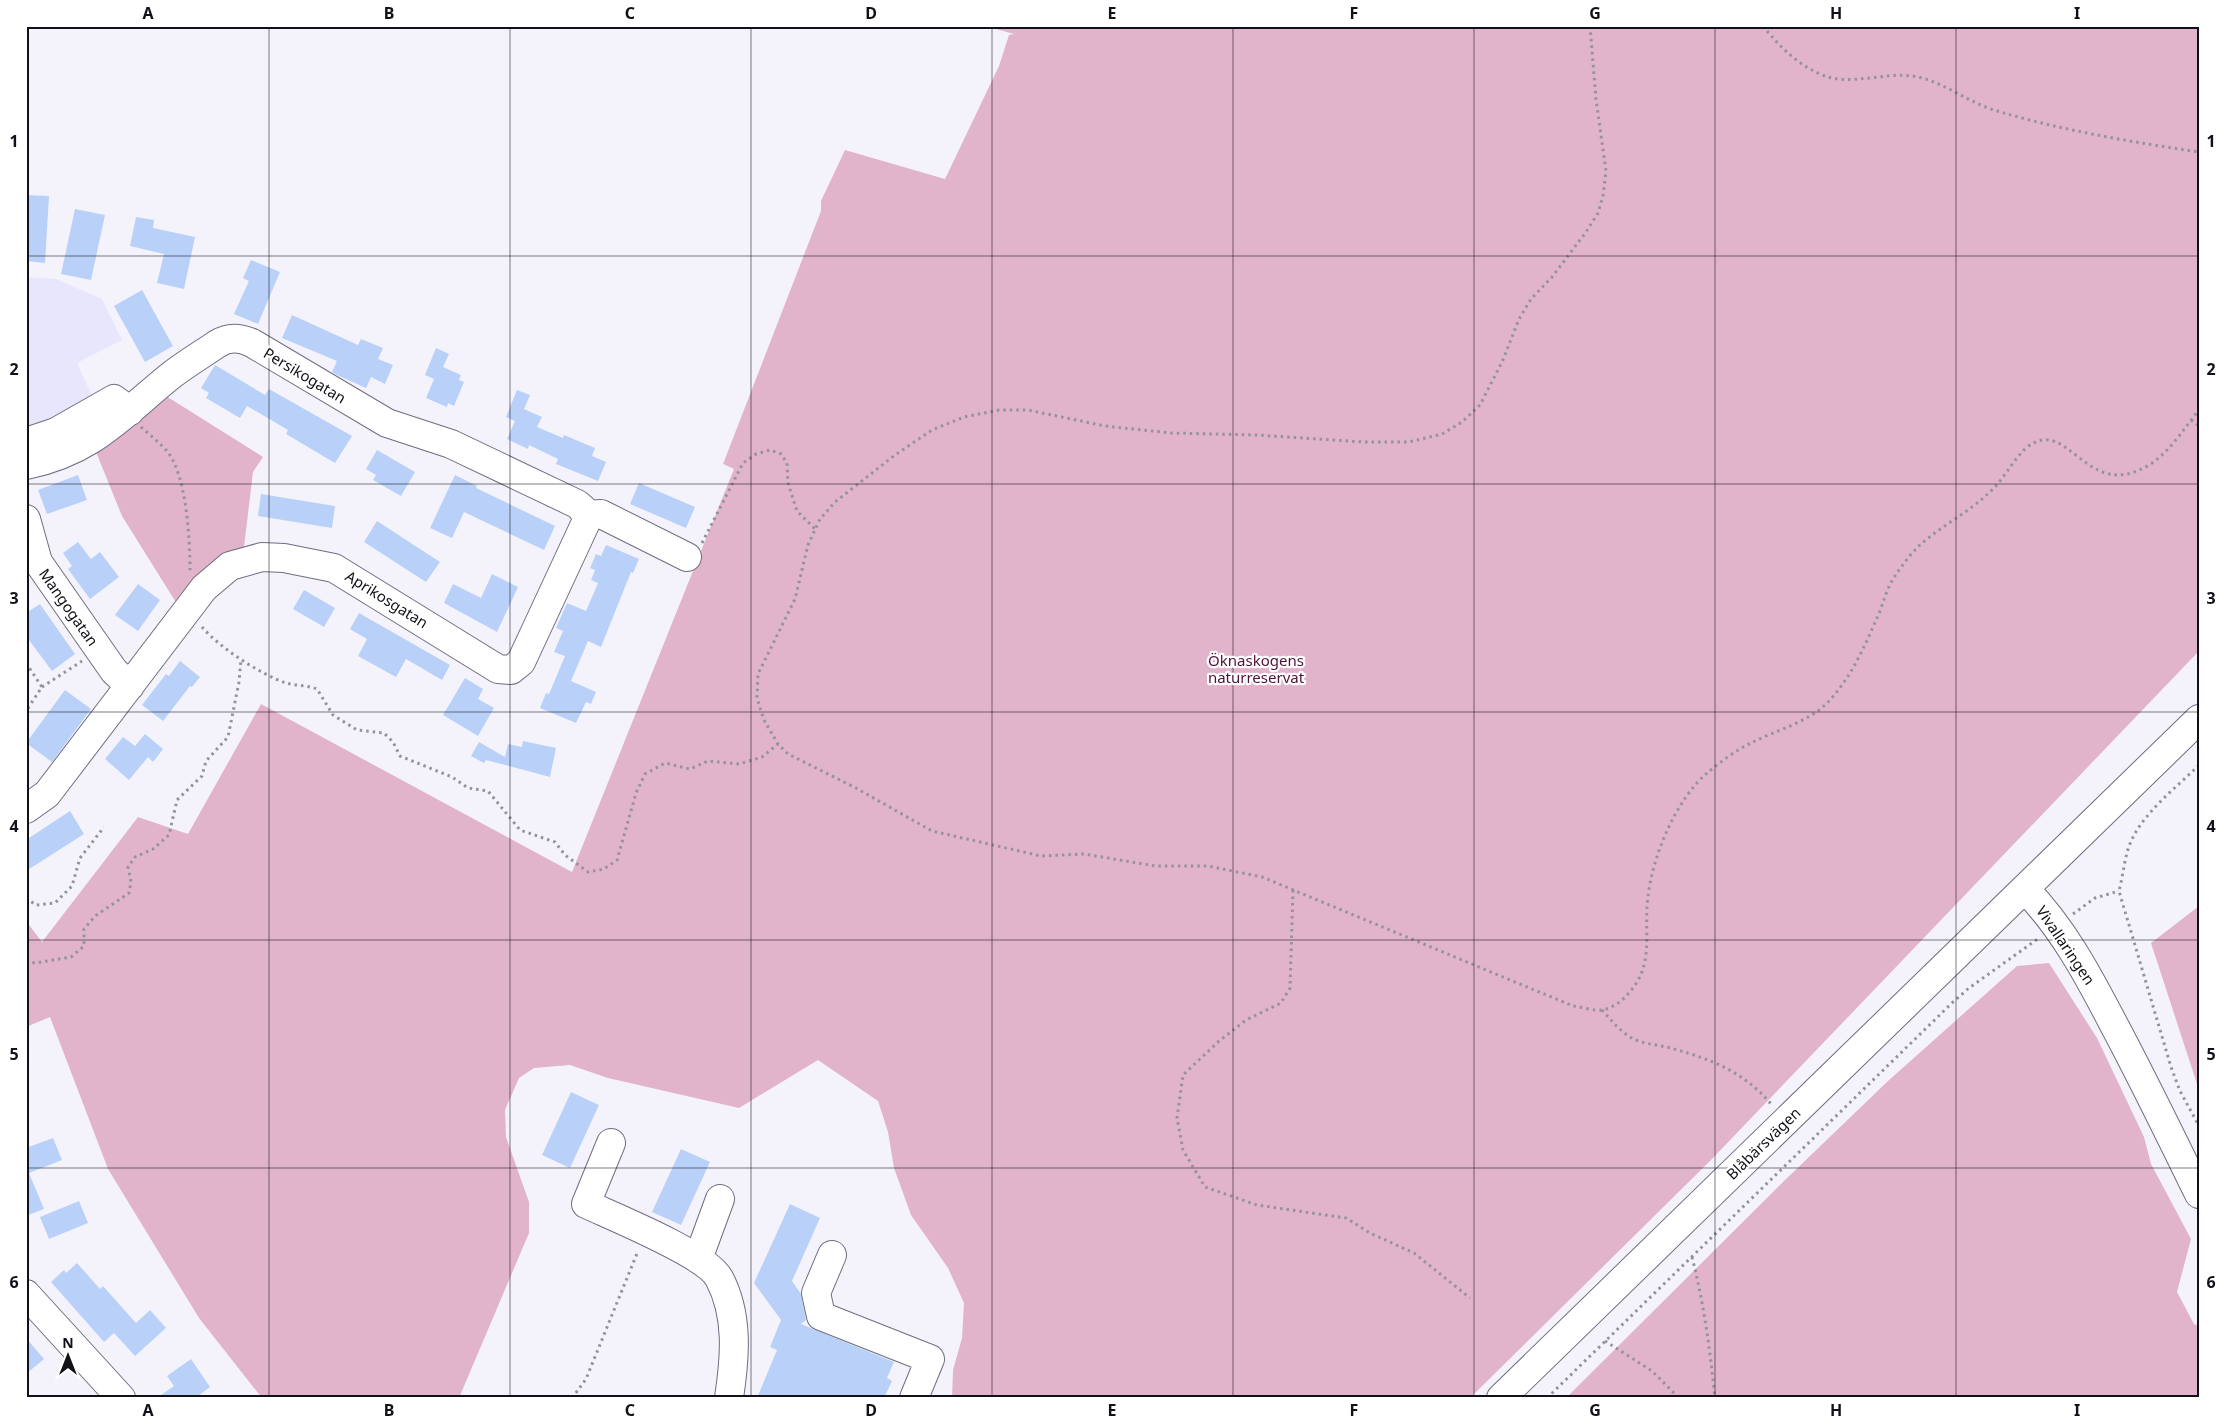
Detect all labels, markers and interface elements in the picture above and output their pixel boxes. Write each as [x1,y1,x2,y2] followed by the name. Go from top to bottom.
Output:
[142,2,154,24] text: A
[384,2,394,24] text: B
[625,2,635,24] text: C
[865,2,877,24] text: D
[1108,2,1117,24] text: E
[1350,2,1358,24] text: F
[1589,2,1601,24] text: G
[1830,2,1842,24] text: H
[2074,2,2080,24] text: I
[9,130,19,152] text: 1
[2206,130,2216,152] text: 1
[260,343,350,407] street label: Persikogatan
[9,358,19,380] text: 2
[2206,358,2216,380] text: 2
[35,564,103,650] street label: Mangogatan
[342,566,432,632] street label: Aprikosgatan
[9,587,19,609] text: 3
[2206,587,2216,609] text: 3
[1208,650,1305,687] park label: Öknaskogens naturreservat
[9,815,19,837] text: 4
[2206,815,2216,837] text: 4
[2032,902,2100,988] street label: Vivallaringen
[9,1043,19,1065] text: 5
[2206,1043,2216,1065] text: 5
[1722,1102,1804,1184] street label: Blåbärsvägen
[9,1271,19,1293] text: 6
[2206,1271,2216,1293] text: 6
[42,1332,92,1382] north arrow
[62,1333,74,1352] text: N
[142,1399,154,1421] text: A
[384,1399,394,1421] text: B
[625,1399,635,1421] text: C
[865,1399,877,1421] text: D
[1108,1399,1117,1421] text: E
[1350,1399,1358,1421] text: F
[1589,1399,1601,1421] text: G
[1830,1399,1842,1421] text: H
[2074,1399,2080,1421] text: I

